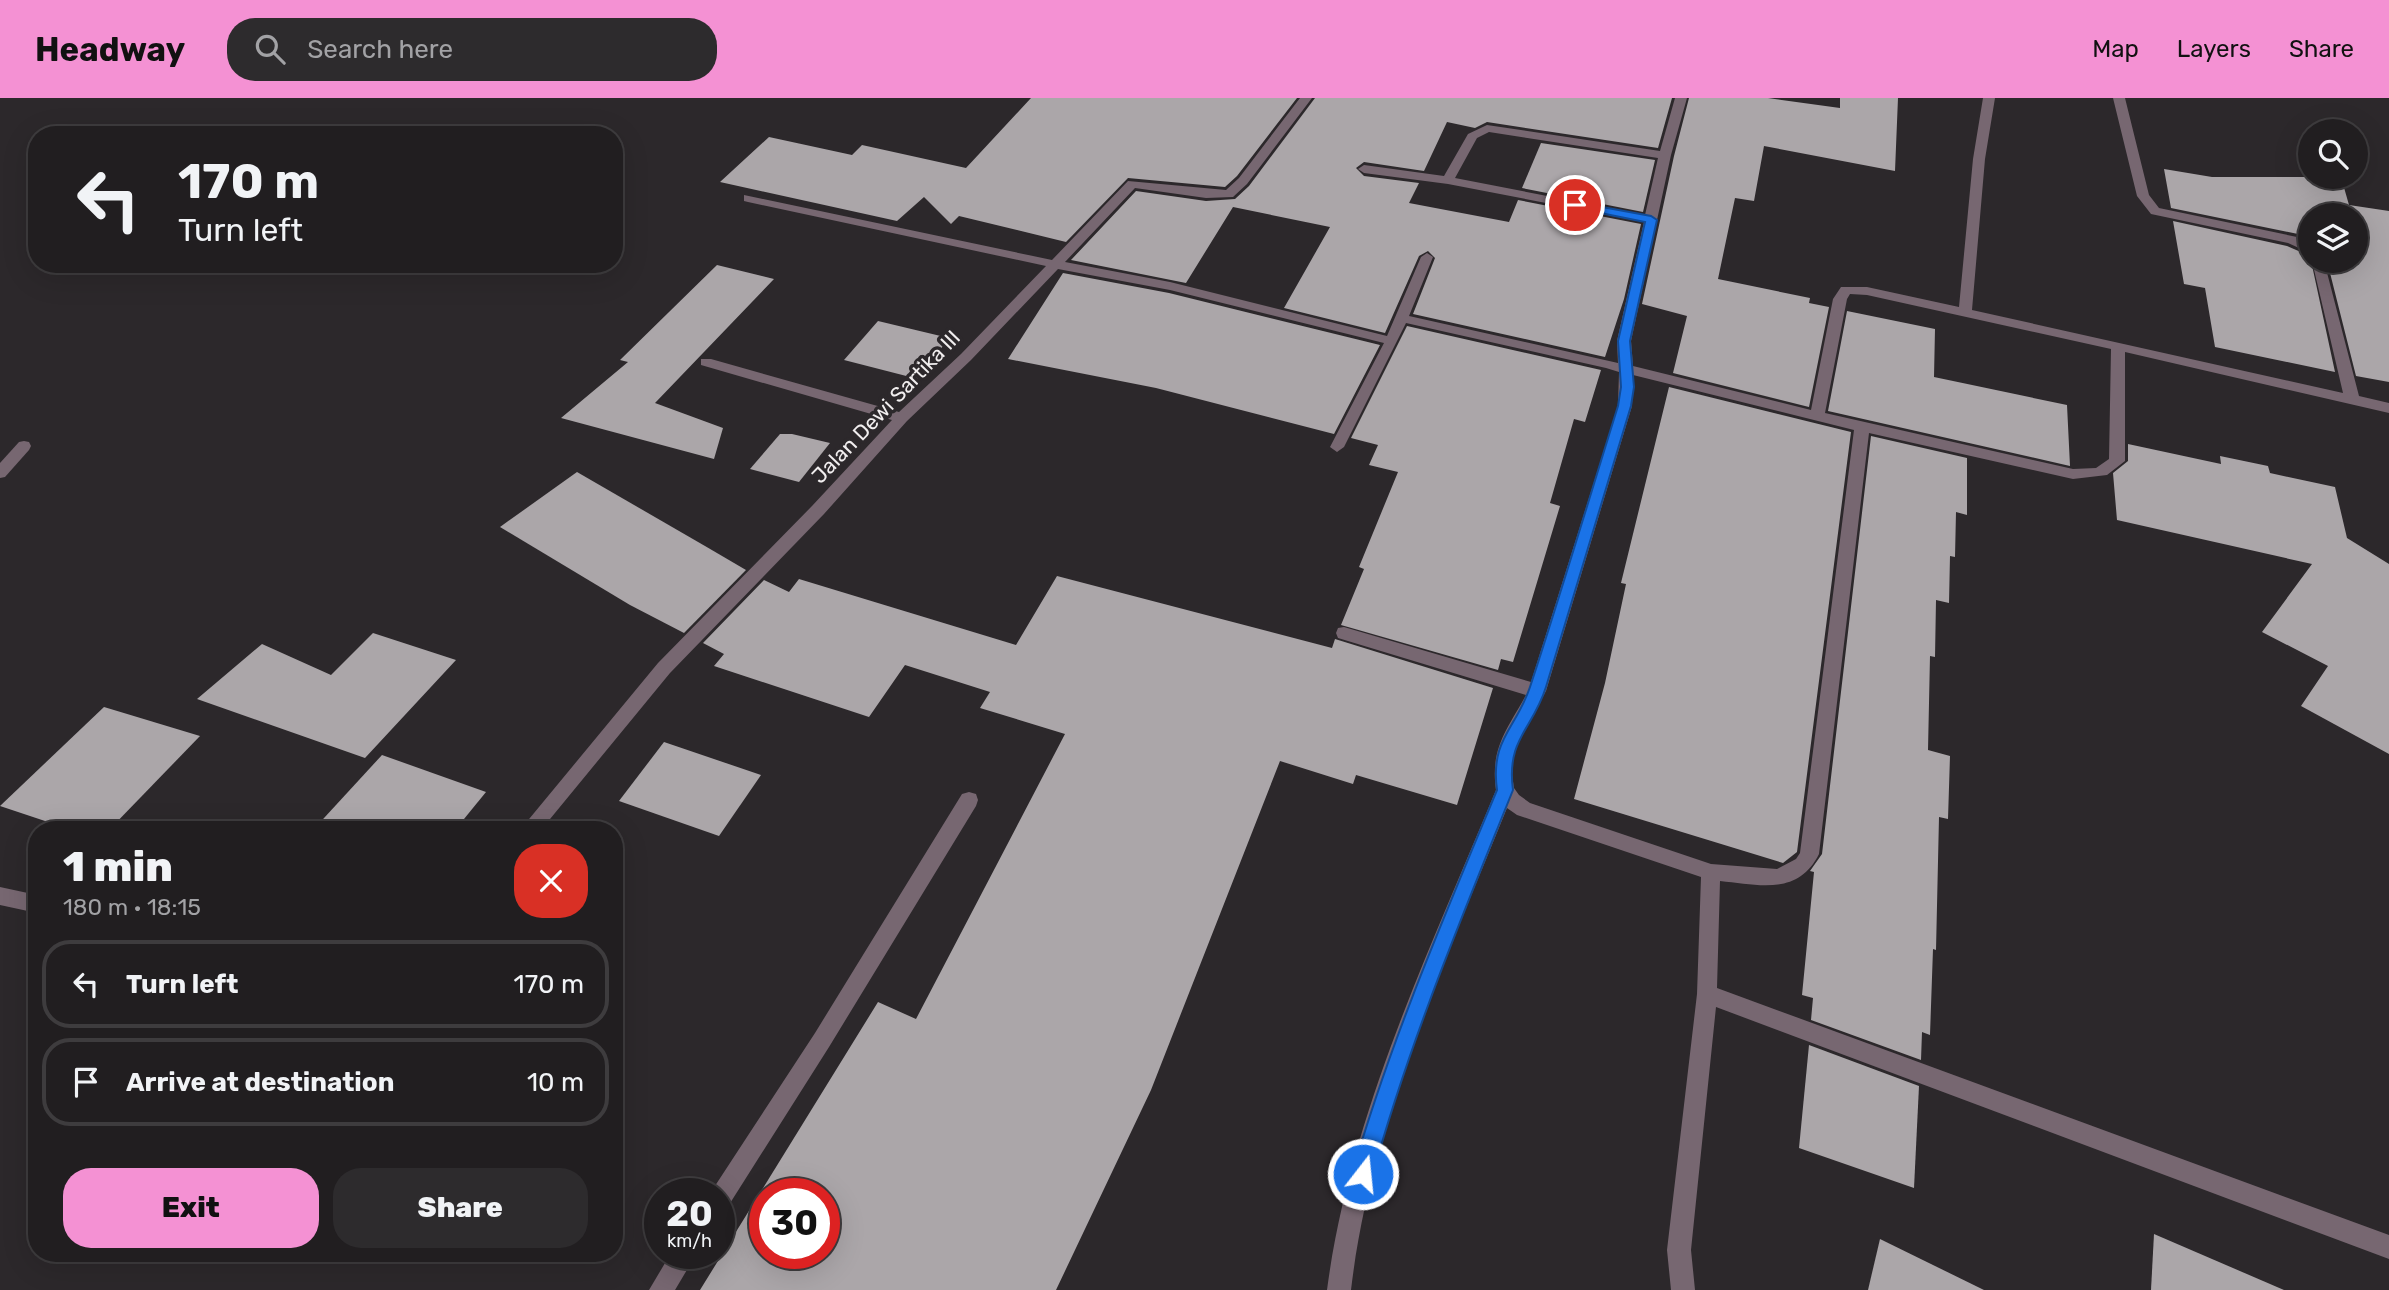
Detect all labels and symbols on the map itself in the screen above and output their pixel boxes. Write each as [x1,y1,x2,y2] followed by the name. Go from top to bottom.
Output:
[1545,175,1605,235] pin
[806,325,965,488] street label: Jalan Dewi Sartika III
[1326,1137,1400,1211] position arrow
[749,1178,840,1269] speed limit sign: 30

